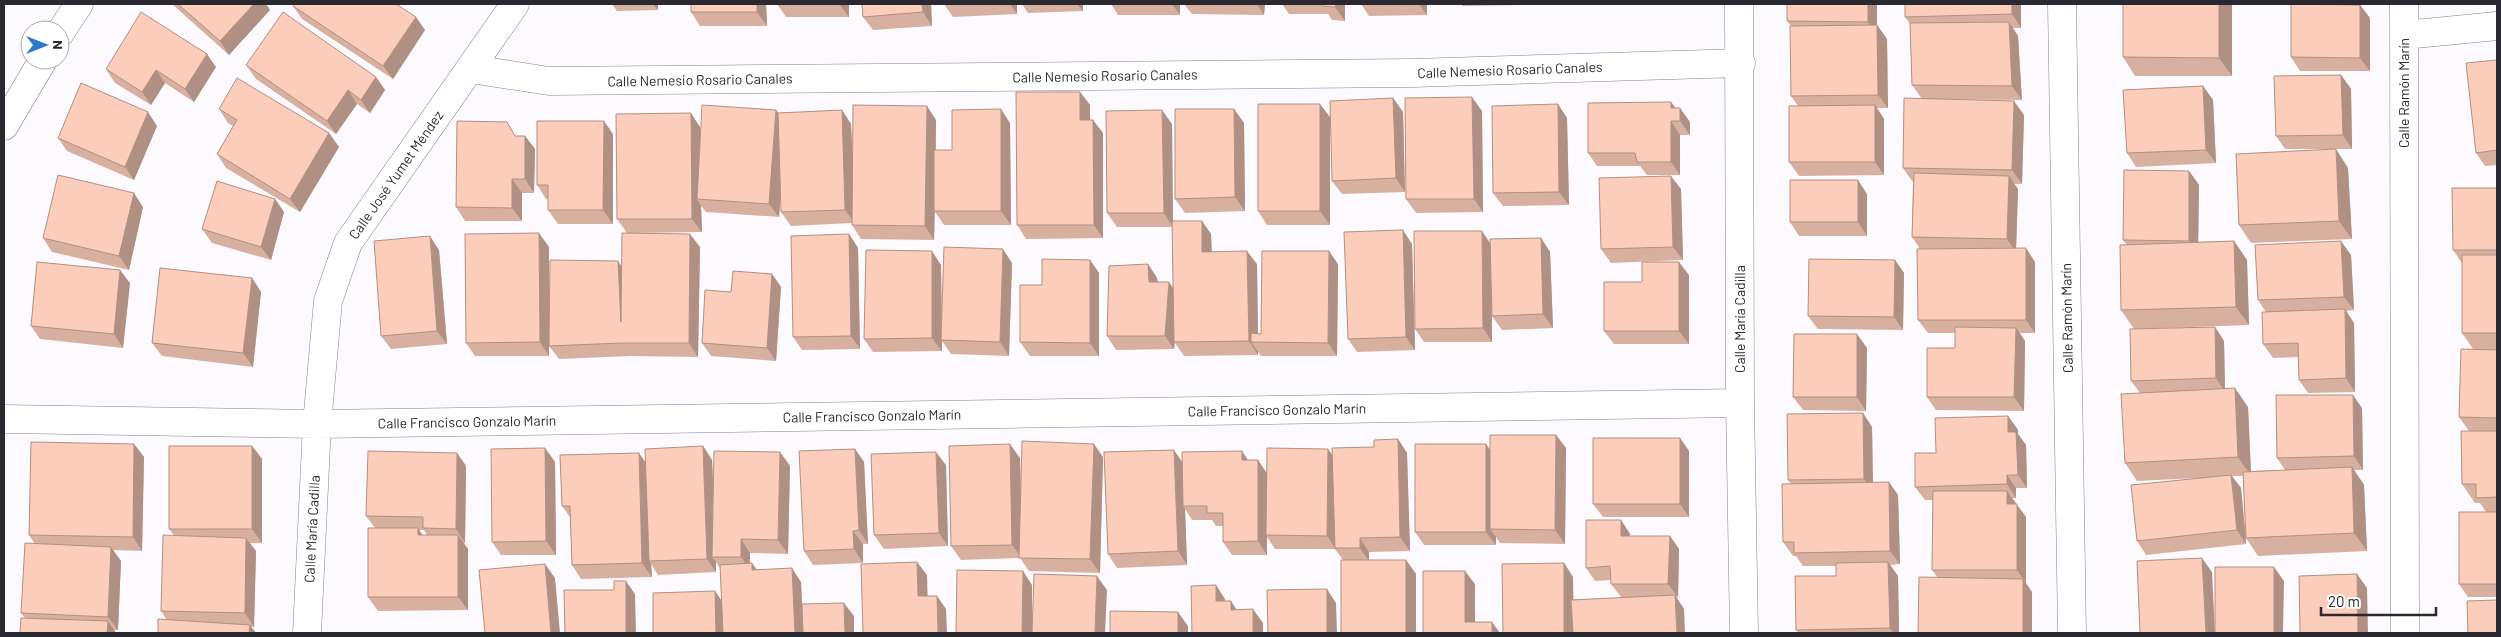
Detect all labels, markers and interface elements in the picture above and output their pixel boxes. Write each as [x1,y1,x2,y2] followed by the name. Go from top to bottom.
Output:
[20,20,70,70] north arrow
[2395,38,2412,148] street label: Calle Ramón Marín
[50,40,67,50] text: N
[1417,58,1603,81] street label: Calle Nemesio Rosario Canales
[1012,65,1198,86] street label: Calle Nemesio Rosario Canales
[607,69,793,90] street label: Calle Nemesio Rosario Canales
[345,107,446,242] street label: Calle José Yumet Méndez
[2057,263,2076,373] street label: Calle Ramón Marín
[1731,265,1748,373] street label: Calle María Cadilla
[1188,399,1366,420] street label: Calle Francisco Gonzalo Marín
[783,405,961,426] street label: Calle Francisco Gonzalo Marín
[378,411,556,432] street label: Calle Francisco Gonzalo Marín
[300,475,323,583] street label: Calle María Cadilla
[2321,584,2436,616] scale bar
[2328,592,2360,610] text: 20 m

